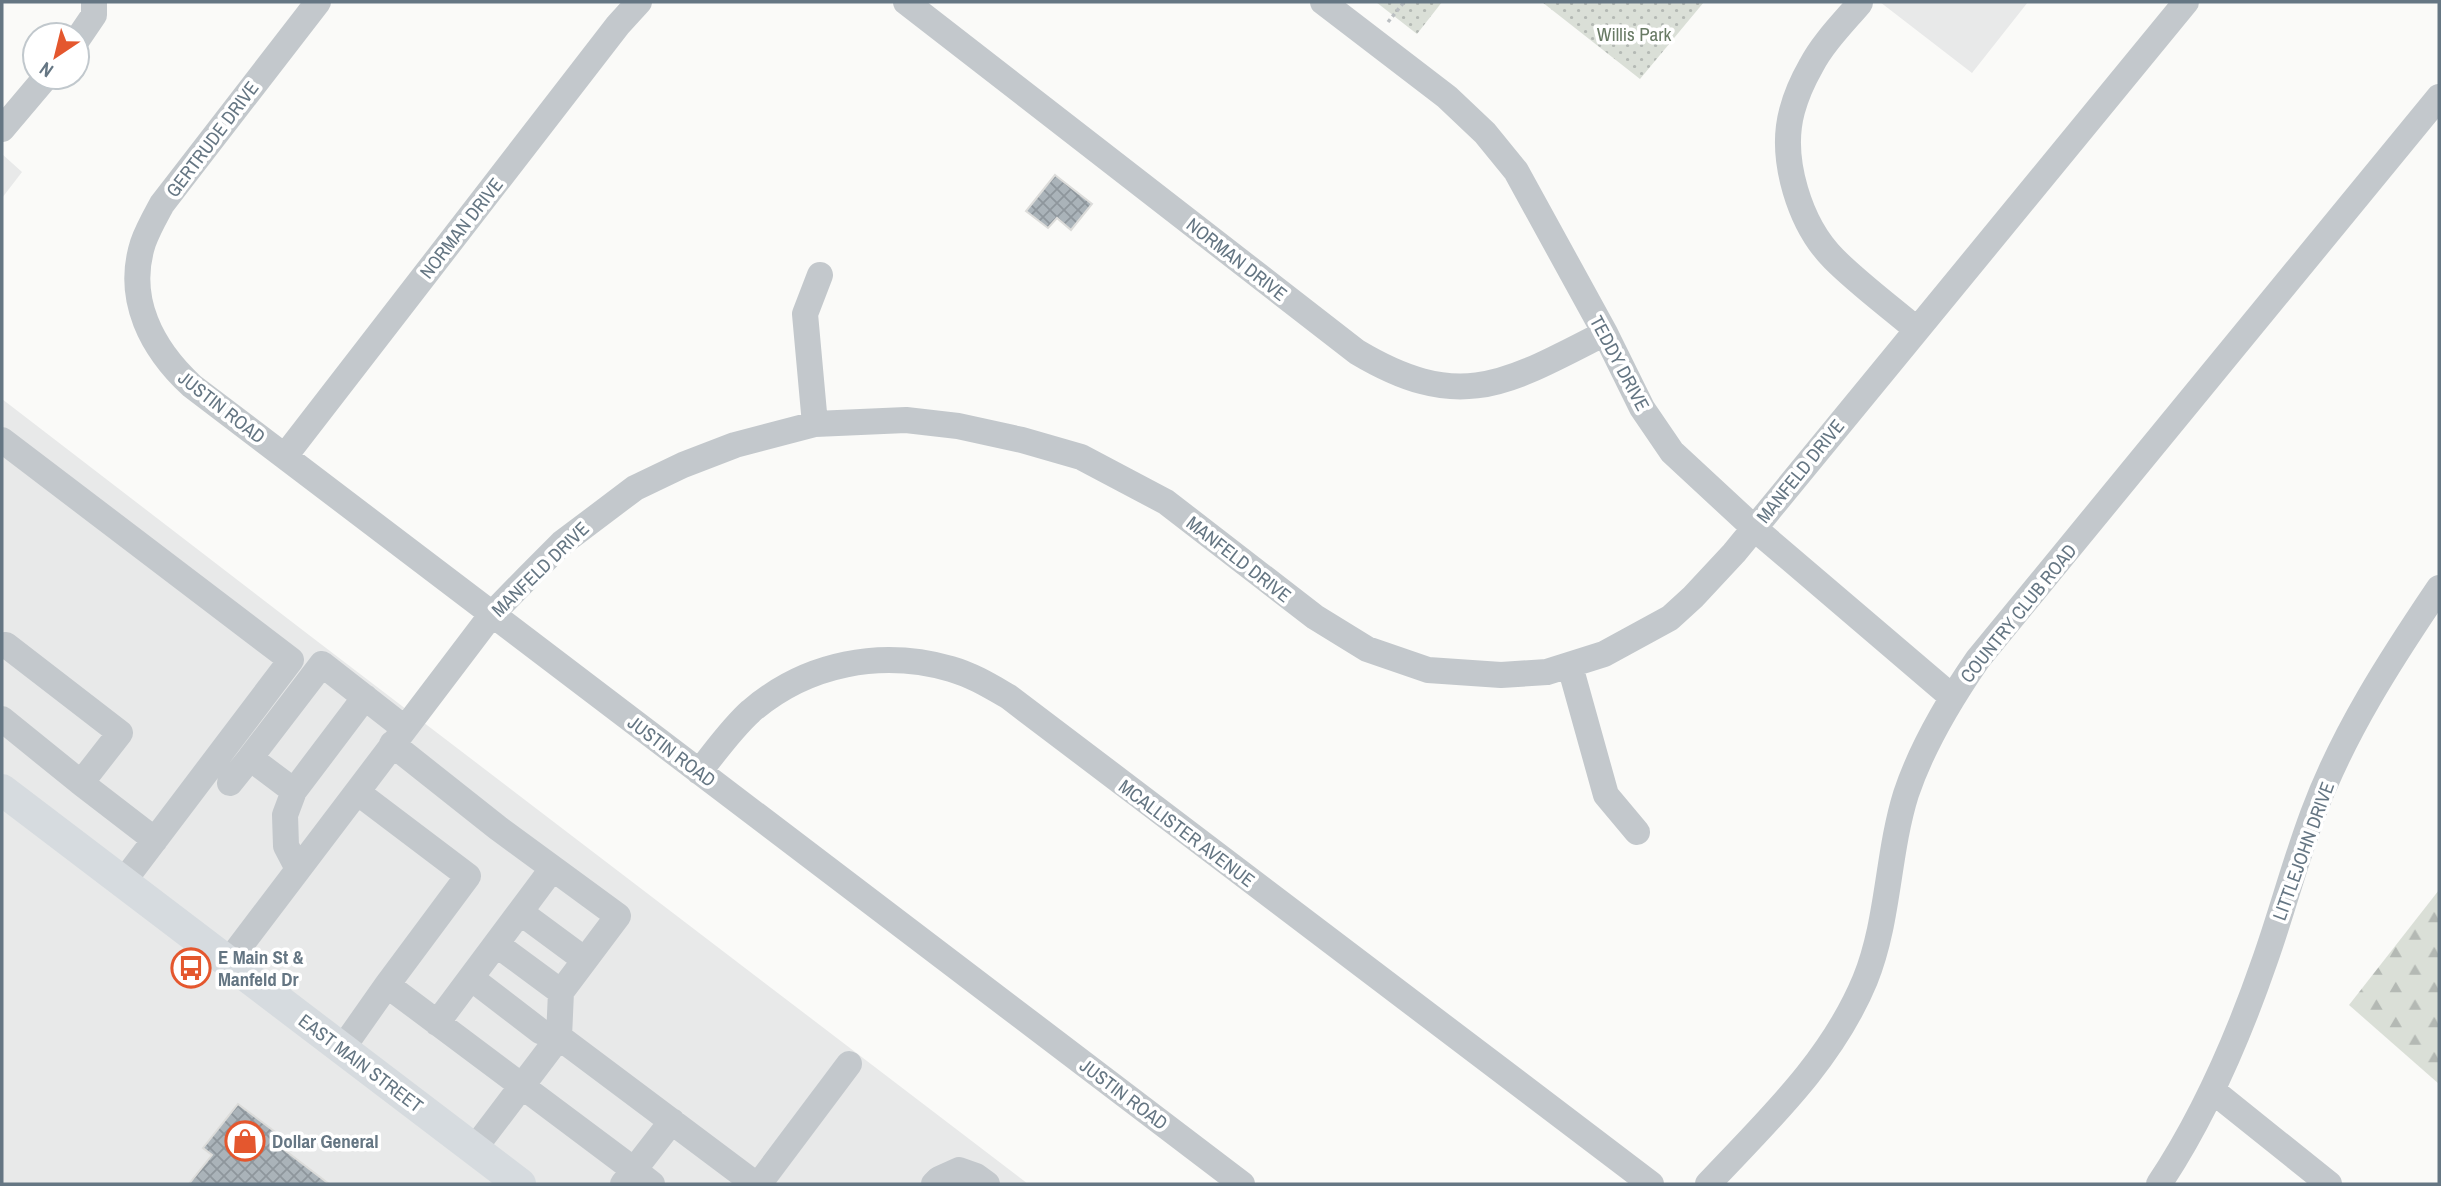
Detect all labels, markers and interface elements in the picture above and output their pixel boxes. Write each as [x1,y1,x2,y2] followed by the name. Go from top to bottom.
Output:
[21,21,91,91] north arrow
[1597,21,1671,47] park label: Willis Park
[34,56,58,84] text: N
[160,76,264,202] street label: GERTRUDE DRIVE
[413,172,509,284] street label: NORMAN DRIVE
[1181,211,1293,307] street label: NORMAN DRIVE
[1584,311,1656,415] street label: TEDDY DRIVE
[173,365,271,449] street label: JUSTIN ROAD
[1750,414,1850,528] street label: MANFELD DRIVE
[1181,510,1297,608] street label: MANFELD DRIVE
[486,516,594,622] street label: MANFELD DRIVE
[1954,538,2082,688] street label: COUNTRY CLUB ROAD
[623,709,721,793] street label: JUSTIN ROAD
[1114,773,1260,893] street label: MCALLISTER AVENUE
[2266,778,2340,924] street label: LITTLEJOHN DRIVE
[218,944,304,992] place label: E Main St & Manfeld Dr
[170,947,212,989] bus stop icon: E Main St & Manfeld Dr
[293,1008,429,1119] street label: EAST MAIN STREET
[1075,1052,1173,1136] street label: JUSTIN ROAD
[224,1120,266,1162] shop icon: Dollar General
[272,1128,379,1154] place label: Dollar General

